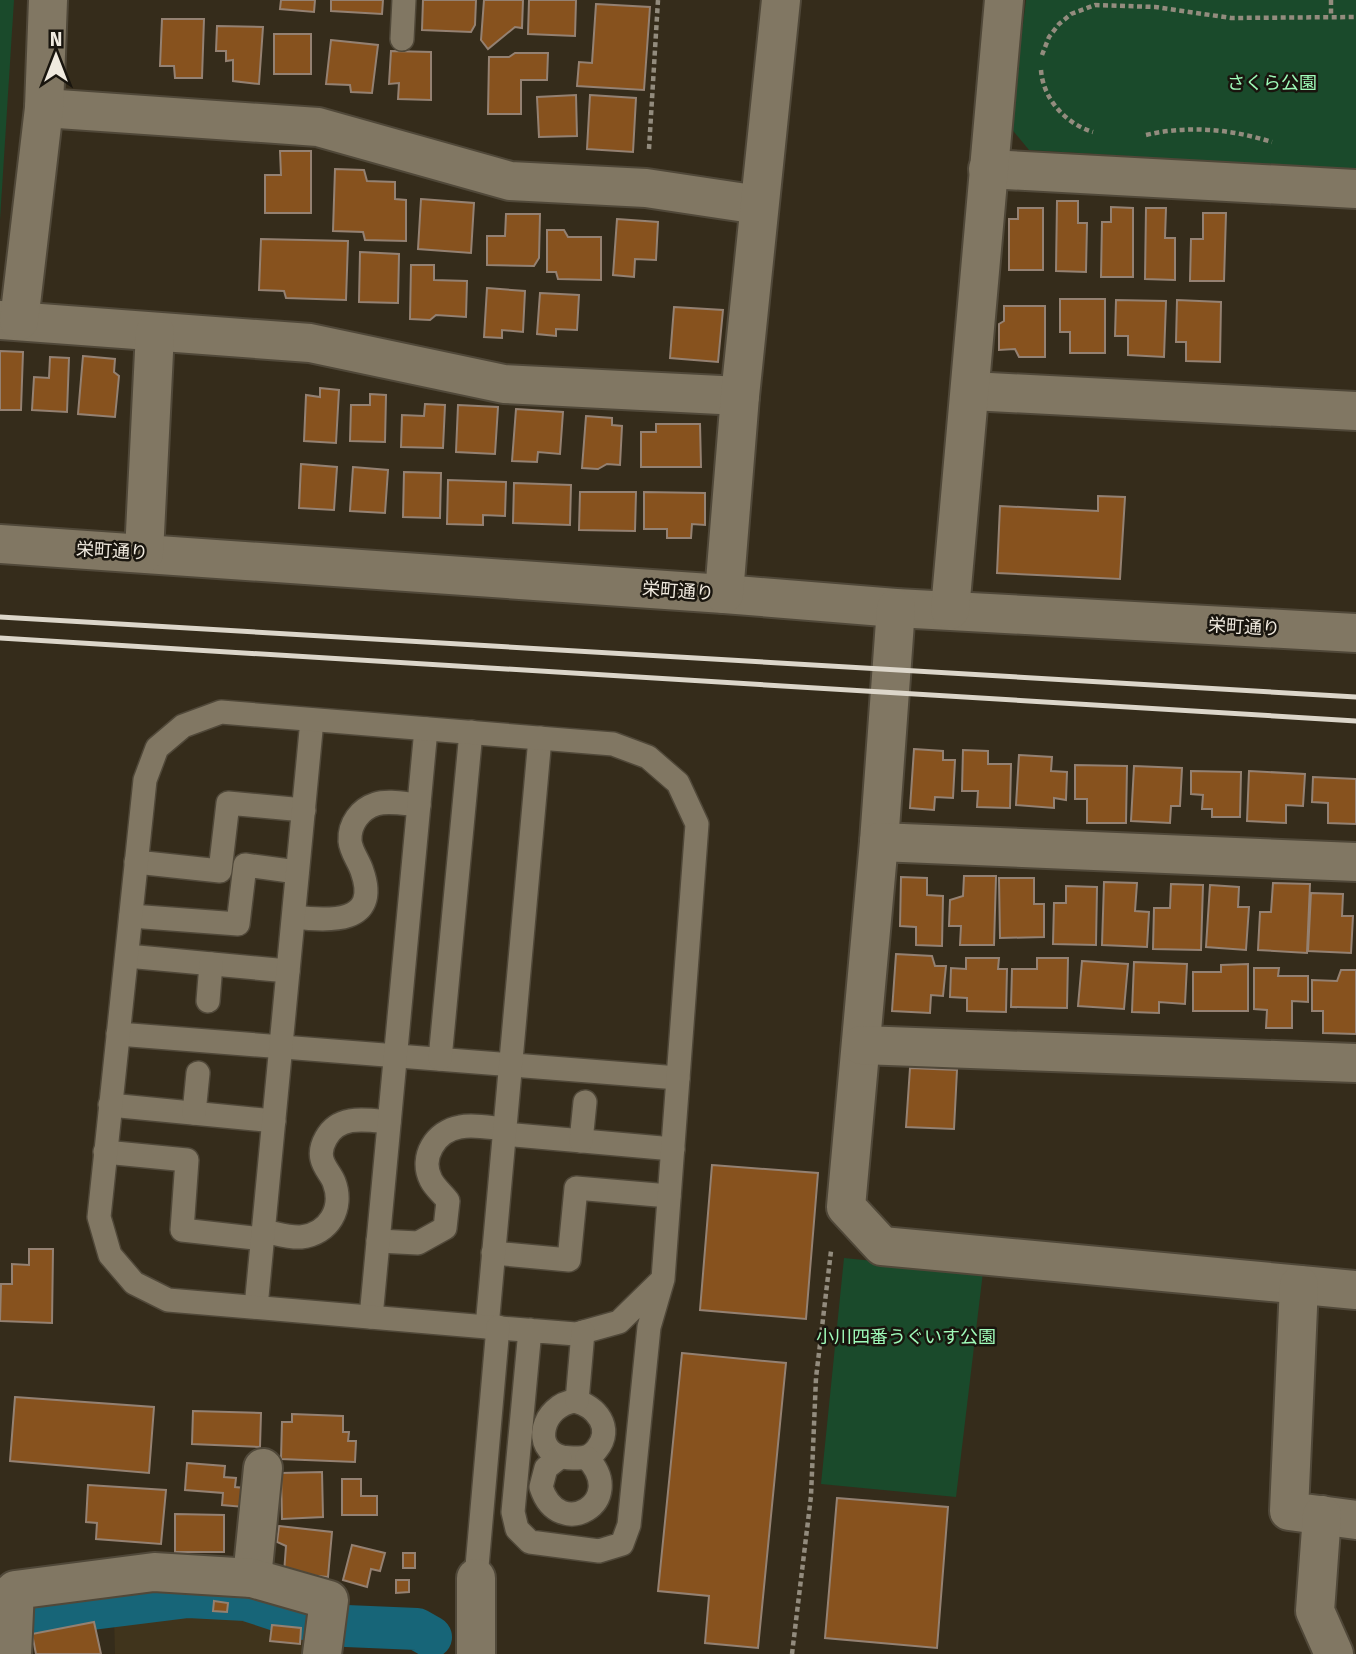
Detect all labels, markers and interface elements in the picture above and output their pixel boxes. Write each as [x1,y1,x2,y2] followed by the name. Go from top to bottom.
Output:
[21,21,91,91] north arrow
[50,28,62,51] text: N
[1227,72,1317,94] park label: さくら公園
[75,538,149,564] street label: 栄町通り
[641,578,715,604] street label: 栄町通り
[1207,614,1281,640] street label: 栄町通り
[816,1326,996,1348] park label: 小川四番うぐいす公園

